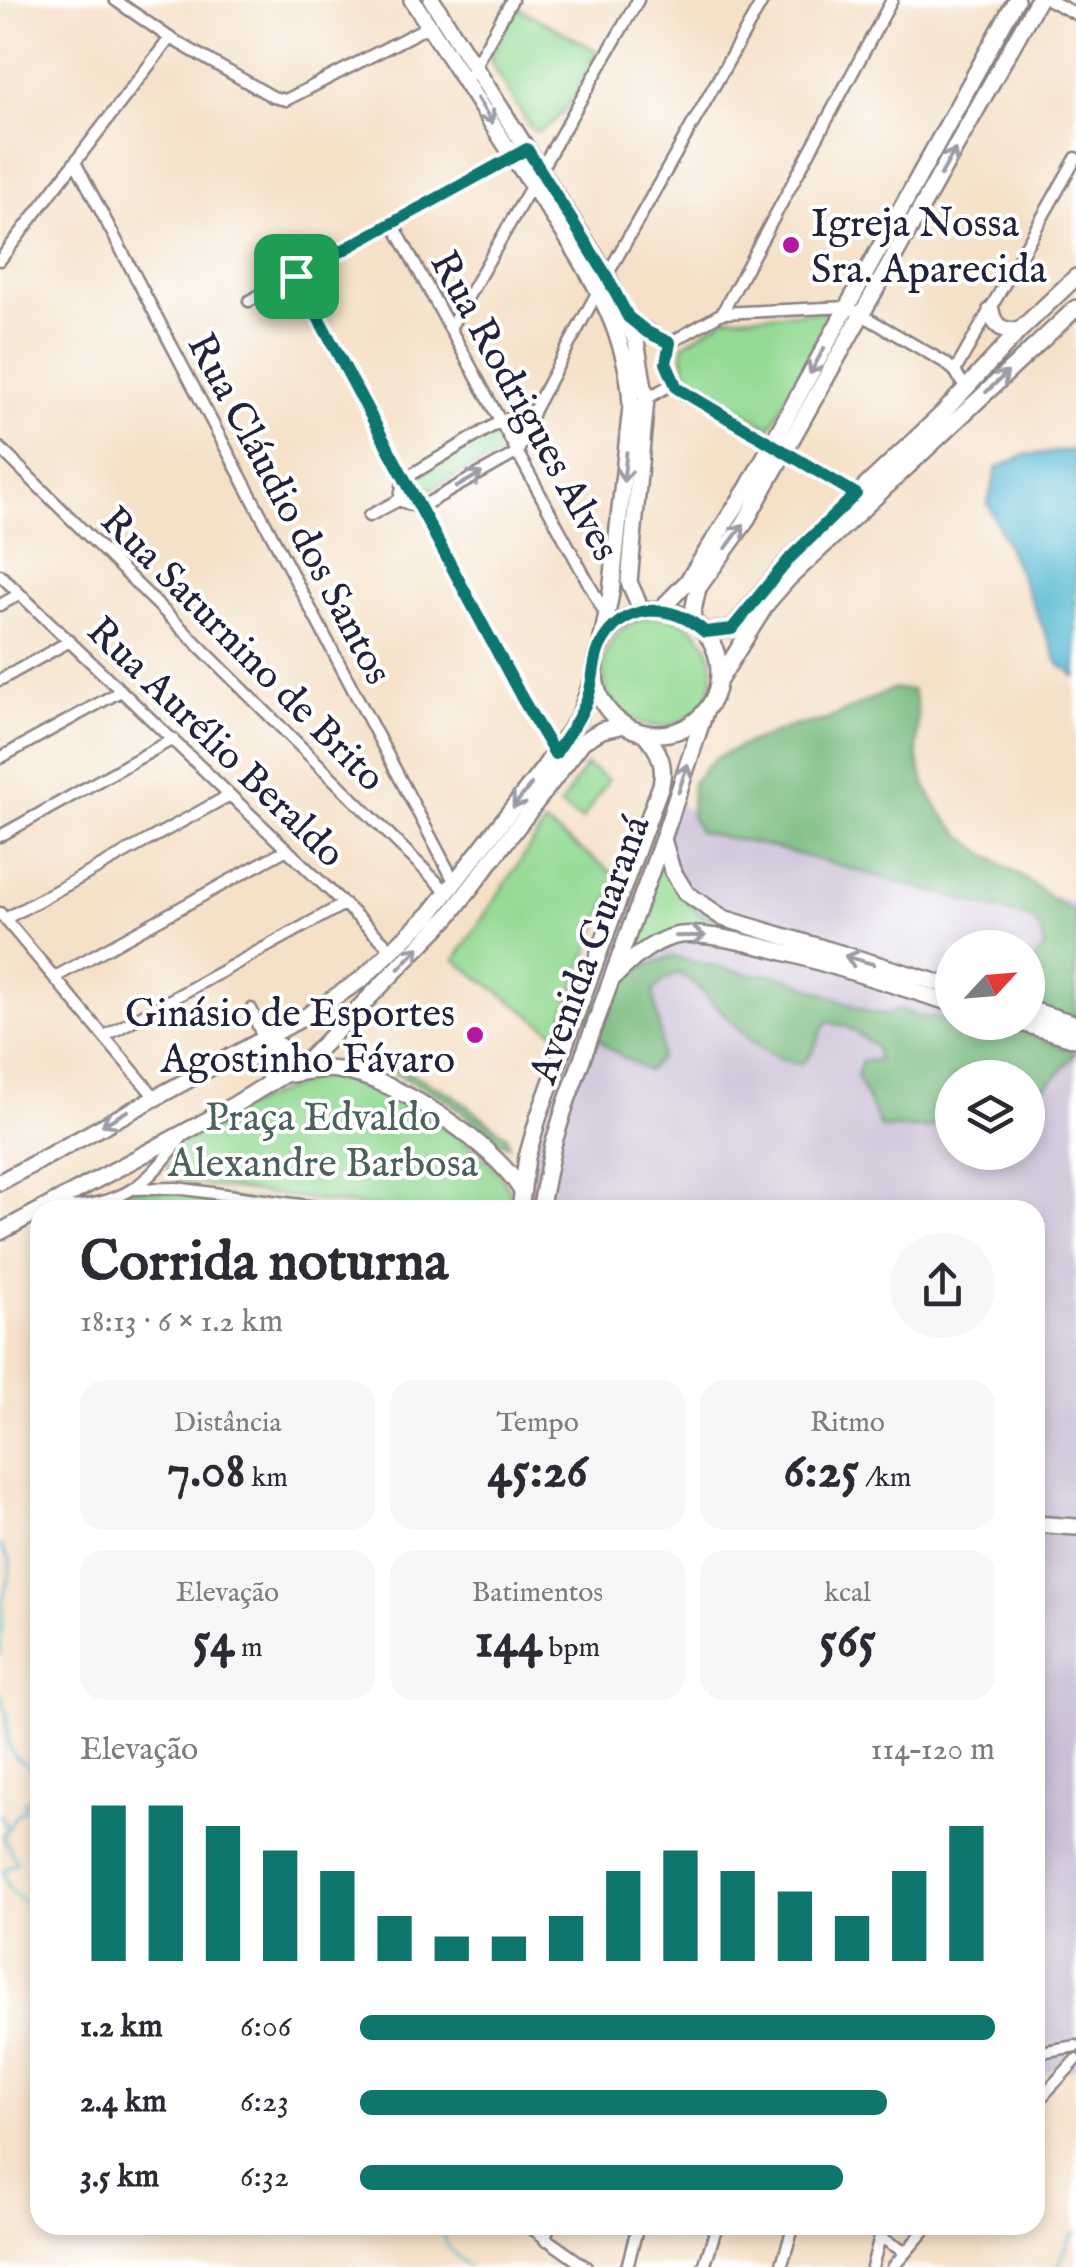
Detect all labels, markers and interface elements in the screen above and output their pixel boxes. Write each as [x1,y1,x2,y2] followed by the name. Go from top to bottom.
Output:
[474,96,495,125] one-way arrow
[938,148,958,177] one-way arrow
[811,200,1047,297] place label: Igreja Nossa Sra. Aparecida
[254,234,339,319] pin
[780,234,802,256] marker: Igreja Nossa Sra. Aparecida
[417,243,629,571] street label: Rua Rodrigues Alves
[269,249,324,304] icon: arrive
[174,325,402,694] street label: Rua Cláudio dos Santos
[807,346,827,375] one-way arrow
[984,371,1009,394] one-way arrow
[615,450,634,482] one-way arrow
[454,470,483,490] one-way arrow
[88,497,395,804] street label: Rua Saturnino de Brito
[725,523,746,550] one-way arrow
[75,607,355,880] street label: Rua Aurélio Beraldo
[676,763,694,794] one-way arrow
[512,782,533,809] one-way arrow
[519,808,664,1092] street label: Avenida Guaraná
[674,926,706,945] one-way arrow
[935,930,1045,1040] north arrow
[935,930,1045,1170] map controls
[396,947,420,971] one-way arrow
[844,950,875,968] one-way arrow
[125,990,455,1087] place label: Ginásio de Esportes Agostinho Fávaro
[464,1024,486,1046] marker: Ginásio de Esportes Agostinho Fávaro
[935,1060,1045,1170] button: layers
[167,1094,479,1191] park label: Praça Edvaldo Alexandre Barbosa
[101,1108,131,1128] one-way arrow
[80,1229,448,1299] text: Corrida noturna
[890,1233,995,1338] button: share
[80,1302,283,1343] text: 18:13 · 6 × 1.2 km
[173,1406,282,1441] text: Distância
[496,1406,579,1441] text: Tempo
[810,1406,885,1441] text: Ritmo
[167,1441,245,1504] text: 7.08
[487,1441,588,1504] text: 45:26
[784,1441,859,1504] text: 6:25
[245,1461,288,1496] text: km
[859,1461,912,1496] text: /km
[176,1576,279,1611] text: Elevação
[472,1576,603,1611] text: Batimentos
[824,1576,871,1611] text: kcal
[192,1611,235,1674] text: 54
[475,1611,542,1674] text: 144
[819,1611,876,1674] text: 565
[235,1631,263,1666] text: m
[542,1631,600,1666] text: bpm
[80,1730,198,1771] text: Elevação
[870,1730,995,1771] text: 114–120 m
[80,2007,163,2048] text: 1.2 km
[240,2007,291,2048] text: 6:06
[80,2082,167,2123] text: 2.4 km
[240,2082,289,2123] text: 6:23
[80,2157,159,2198] text: 3.5 km
[240,2157,289,2198] text: 6:32

